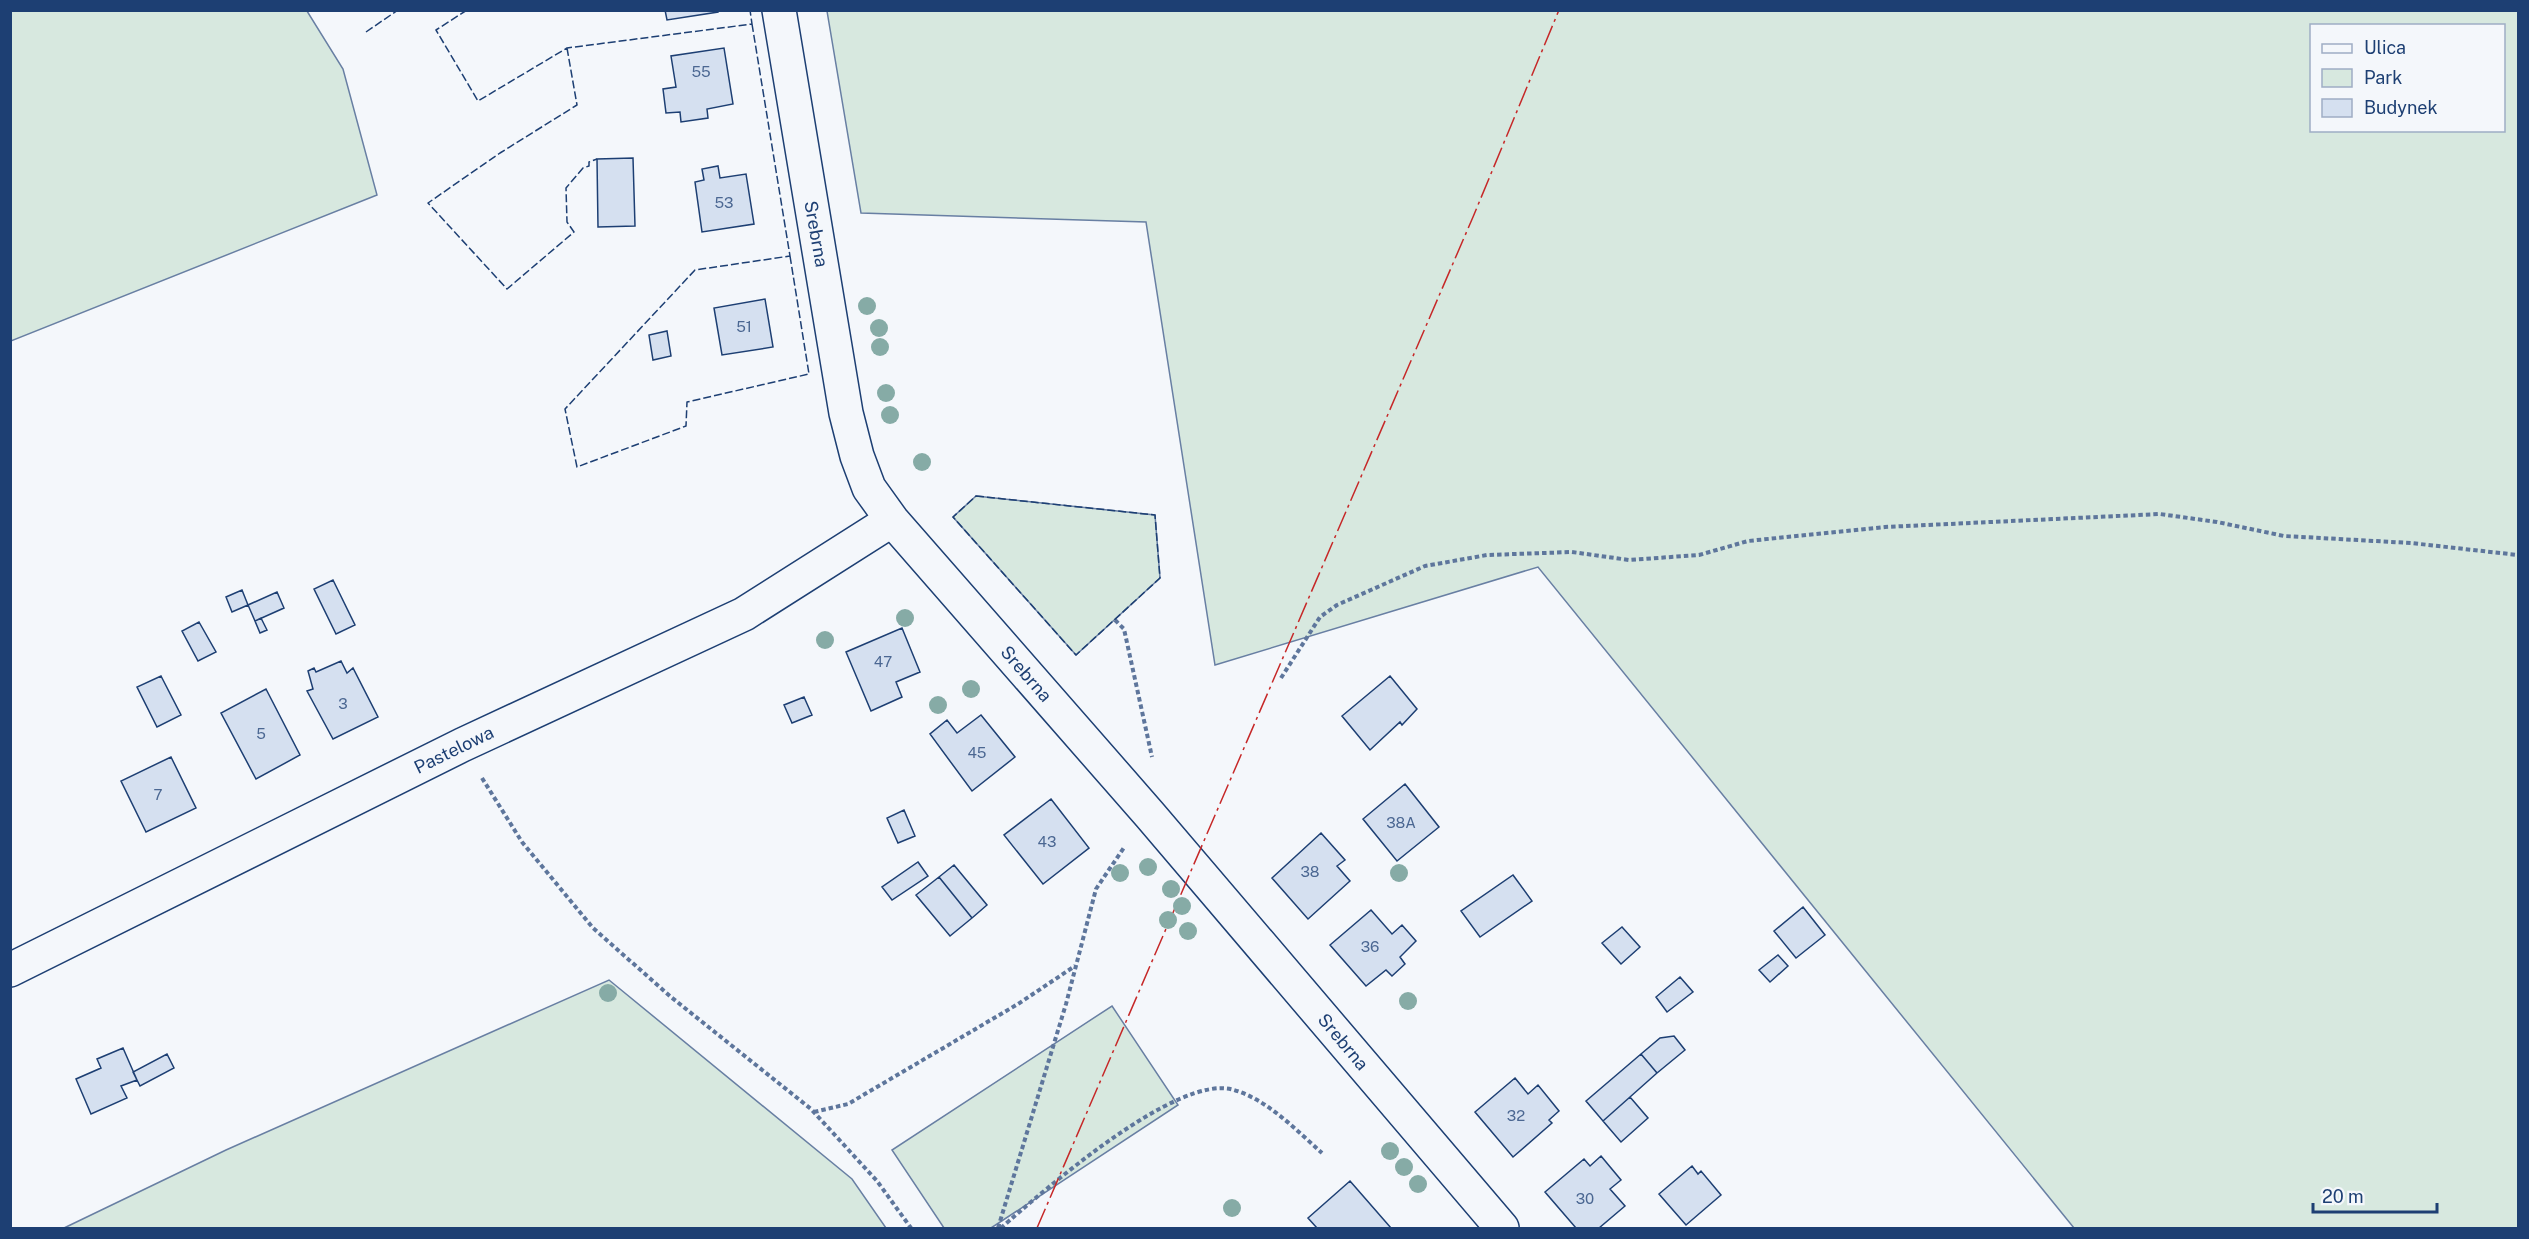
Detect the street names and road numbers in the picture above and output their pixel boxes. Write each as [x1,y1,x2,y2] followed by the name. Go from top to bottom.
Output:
[800,199,833,269] street label: Srebrna
[996,641,1056,706] street label: Srebrna
[411,721,497,778] street label: Pastelowa
[1314,1009,1373,1074] street label: Srebrna

